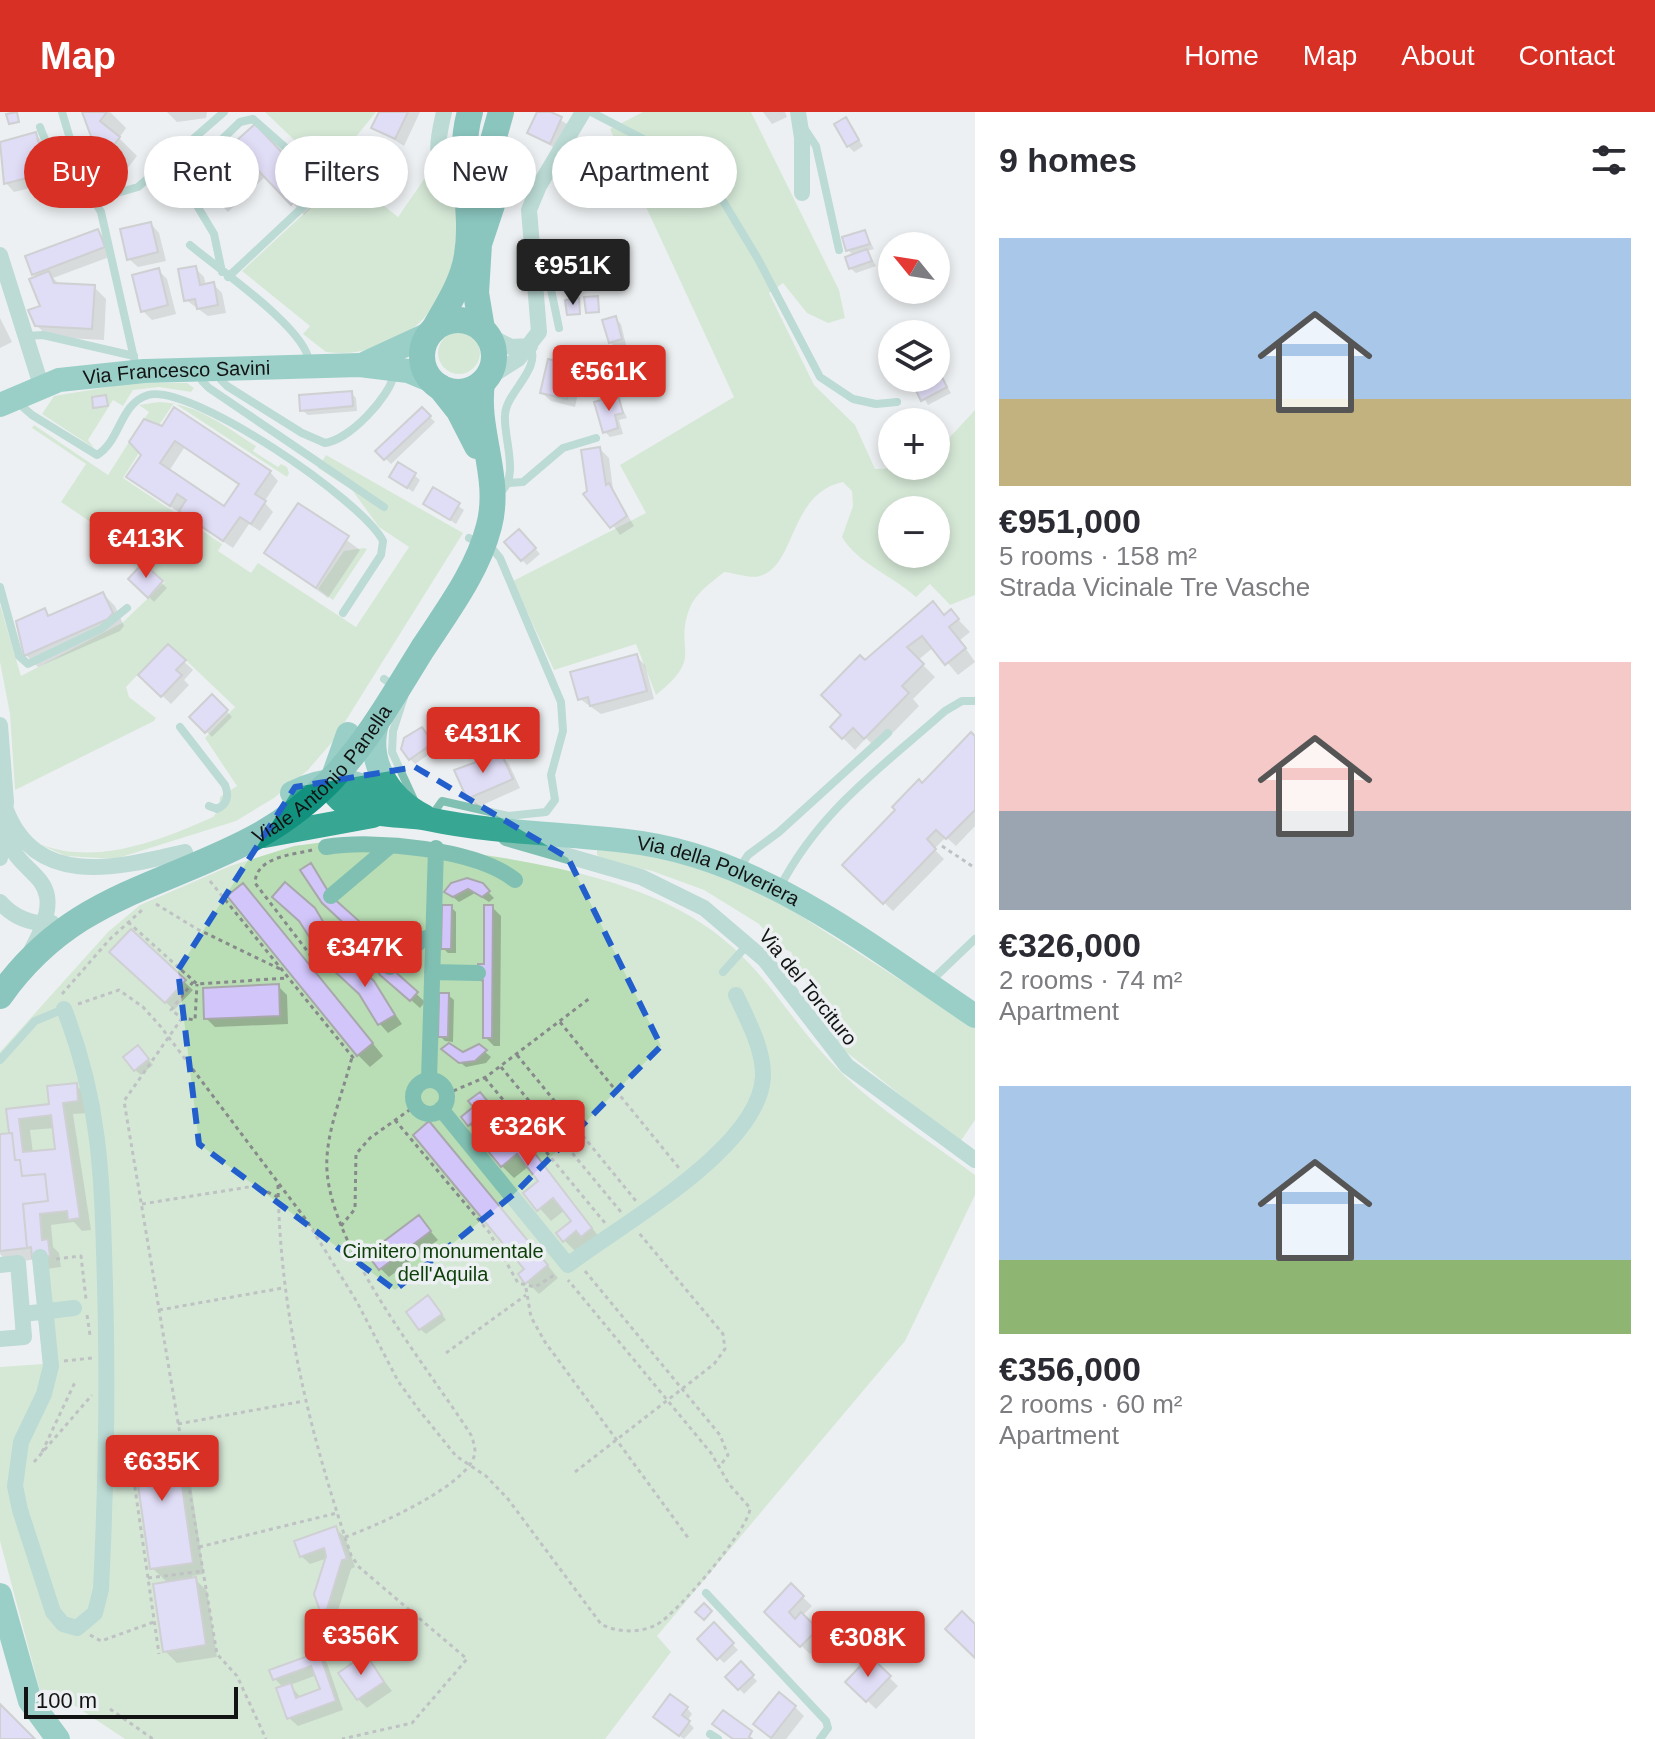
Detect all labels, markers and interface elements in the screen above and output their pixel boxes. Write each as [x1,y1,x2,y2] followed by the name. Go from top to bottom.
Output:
[40,35,116,77] text: Map
[1184,40,1259,71] text: Home
[1303,40,1357,71] text: Map
[1401,40,1475,71] text: About
[1519,40,1615,71] text: Contact
[24,136,128,208] chip: Buy
[144,136,259,208] chip: Rent
[275,136,408,208] chip: Filters
[424,136,536,208] chip: New
[552,136,737,208] chip: Apartment
[1587,138,1631,182] icon: filters
[999,141,1137,179] text: 9 homes
[878,232,950,304] north arrow
[878,232,950,568] map controls
[517,239,629,307] pin: €951K
[535,250,611,280] text: €951K
[1243,290,1387,434] icon: home
[878,320,950,392] button: layers
[553,345,665,413] pin: €561K
[82,356,270,388] street label: Via Francesco Savini
[571,356,647,386] text: €561K
[878,408,950,480] button: +
[878,496,950,568] button: −
[999,502,1141,540] text: €951,000
[90,512,202,580] pin: €413K
[108,523,184,553] text: €413K
[999,541,1197,571] text: 5 rooms · 158 m²
[999,572,1310,602] text: Strada Vicinale Tre Vasche
[249,700,396,848] street label: Viale Antonio Panella
[427,707,539,775] pin: €431K
[1243,714,1387,858] icon: home
[445,718,521,748] text: €431K
[635,831,804,911] street label: Via della Polveriera
[309,921,421,989] pin: €347K
[755,925,861,1049] street label: Via del Torcituro
[999,926,1141,964] text: €326,000
[327,932,403,962] text: €347K
[999,965,1183,995] text: 2 rooms · 74 m²
[999,996,1119,1026] text: Apartment
[472,1100,584,1168] pin: €326K
[490,1111,566,1141] text: €326K
[1243,1138,1387,1282] icon: home
[342,1240,544,1285] park label: Cimitero monumentale dell'Aquila
[999,1350,1141,1388] text: €356,000
[999,1389,1183,1419] text: 2 rooms · 60 m²
[999,1420,1119,1450] text: Apartment
[106,1435,218,1503] pin: €635K
[124,1446,200,1476] text: €635K
[305,1609,417,1677] pin: €356K
[812,1611,924,1679] pin: €308K
[323,1620,399,1650] text: €356K
[830,1622,906,1652] text: €308K
[24,1683,238,1719] scale bar
[36,1688,97,1713] text: 100 m

